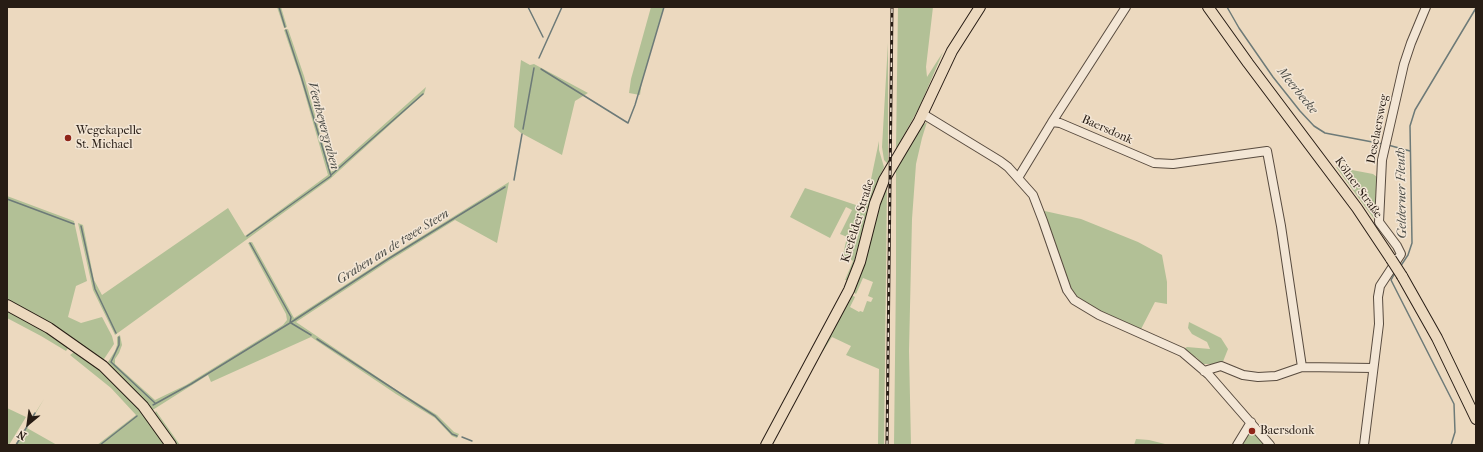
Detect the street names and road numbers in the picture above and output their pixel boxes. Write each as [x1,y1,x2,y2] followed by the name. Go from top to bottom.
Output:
[1364,93,1392,165] street label: Deselaersweg
[1079,112,1135,148] street label: Baersdonk
[1331,155,1385,221] street label: Kölner Straße
[838,178,878,264] street label: Krefelder Straße

